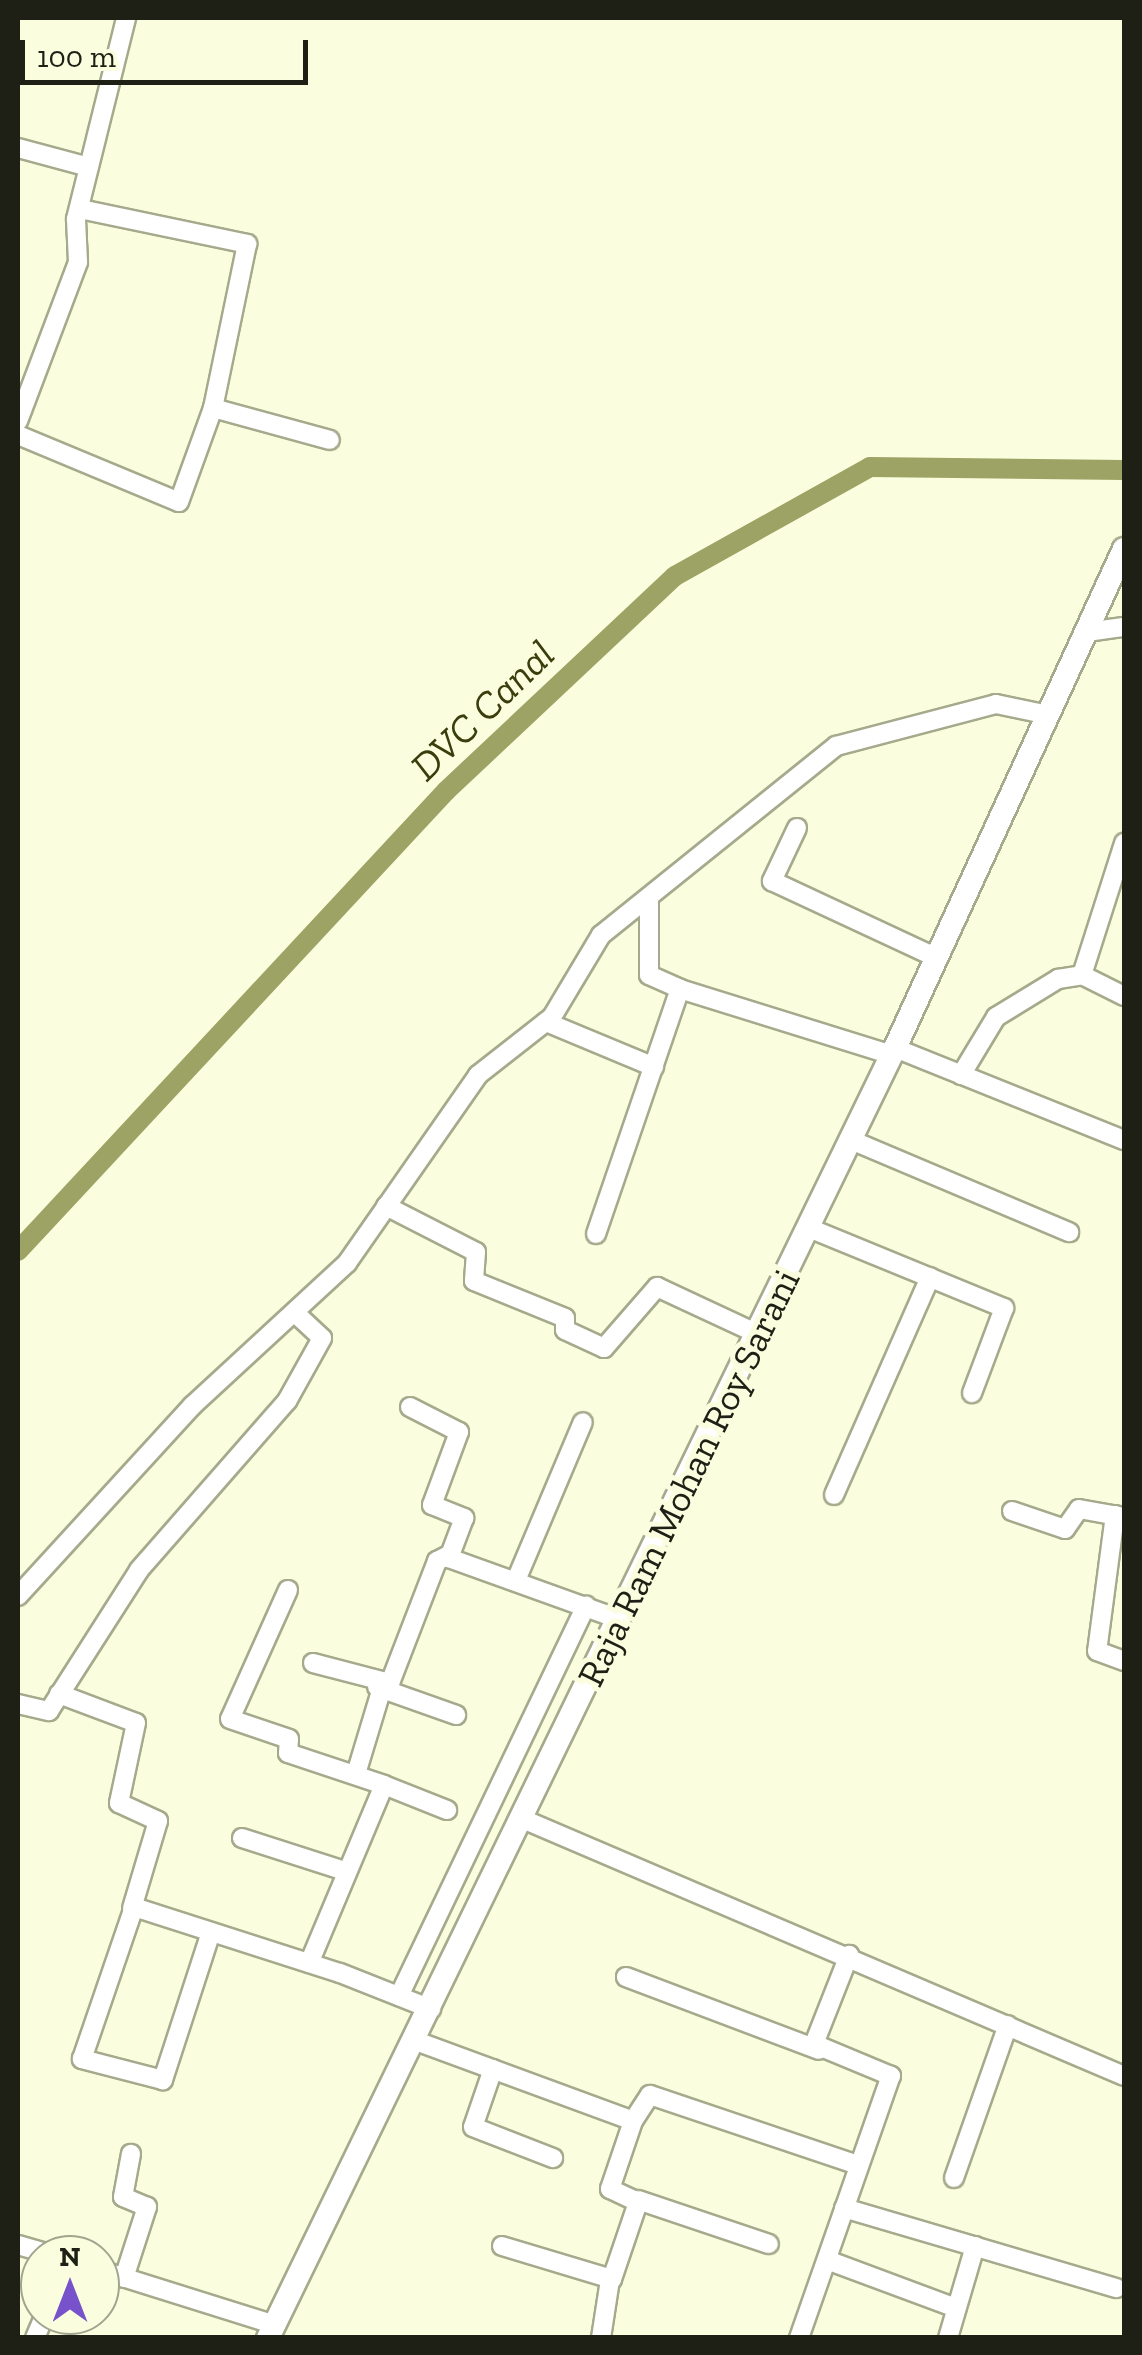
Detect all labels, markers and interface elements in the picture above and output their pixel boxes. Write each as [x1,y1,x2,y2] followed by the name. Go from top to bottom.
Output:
[25,20,312,82] scale bar
[37,39,116,75] text: 100 m
[400,630,564,790] water label: DVC Canal
[568,1262,810,1694] street label: Raja Ram Mohan Roy Sarani
[20,2235,120,2335] north arrow
[59,2240,81,2273] text: N

